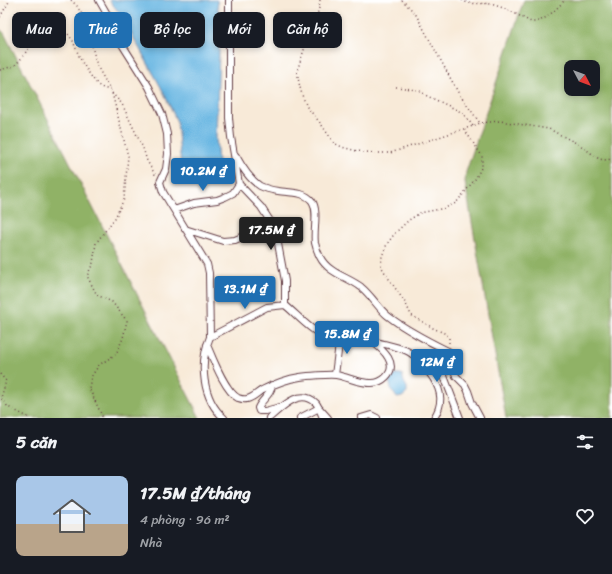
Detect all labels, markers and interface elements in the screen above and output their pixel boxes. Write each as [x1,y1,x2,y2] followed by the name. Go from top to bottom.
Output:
[12,12,66,48] chip: Mua
[74,12,132,48] chip: Thuê
[140,12,205,48] chip: Bộ lọc
[213,12,265,48] chip: Mới
[273,12,342,48] chip: Căn hộ
[564,60,600,96] north arrow
[564,60,600,96] map controls
[166,158,240,192] pin: 10.2M ₫
[180,159,226,182] text: 10.2M ₫
[234,217,308,251] pin: 17.5M ₫
[248,218,294,241] text: 17.5M ₫
[208,276,282,310] pin: 13.1M ₫
[223,277,267,300] text: 13.1M ₫
[310,321,384,355] pin: 15.8M ₫
[324,322,370,345] text: 15.8M ₫
[409,349,465,383] pin: 12M ₫
[420,350,454,373] text: 12M ₫
[16,427,57,457] text: 5 căn
[574,431,596,453] icon: filters
[140,478,251,508] text: 17.5M ₫/tháng
[48,492,96,540] icon: home
[574,505,596,527] icon: heart
[140,508,230,531] text: 4 phòng · 96 m²
[140,531,162,554] text: Nhà

